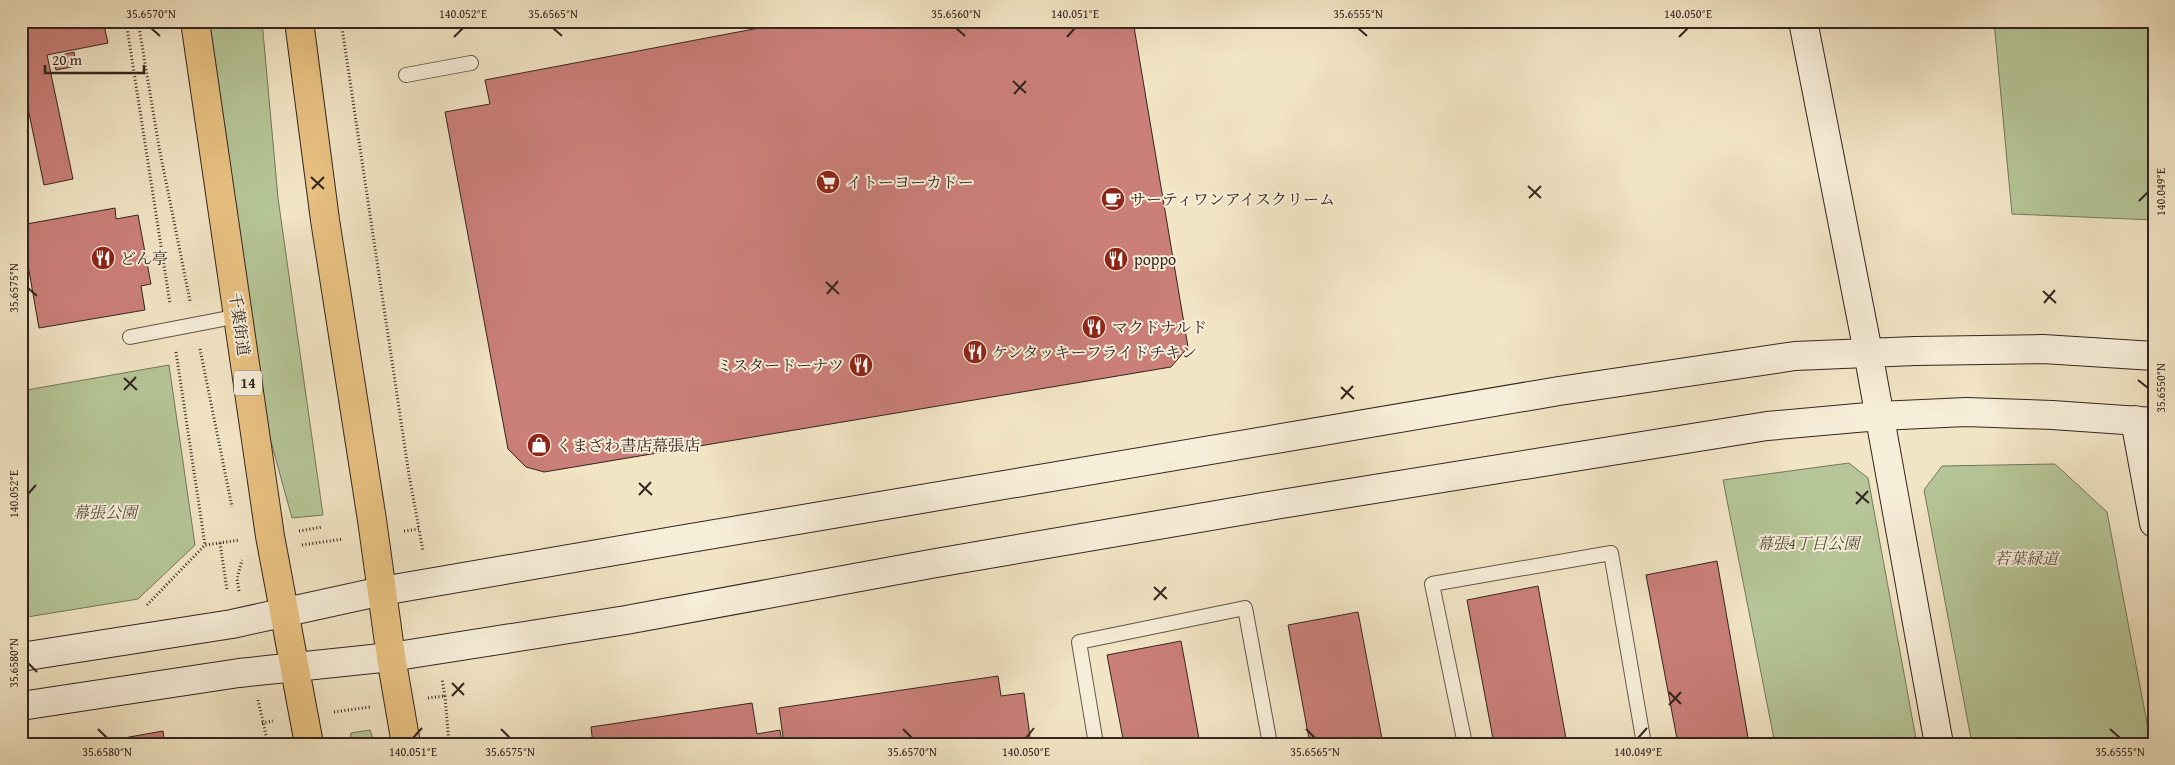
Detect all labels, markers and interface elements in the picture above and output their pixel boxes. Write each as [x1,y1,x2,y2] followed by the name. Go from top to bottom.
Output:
[126,5,176,22] text: 35.6570°N
[439,5,487,22] text: 140.052°E
[528,5,578,22] text: 35.6565°N
[931,5,981,22] text: 35.6560°N
[1051,5,1099,22] text: 140.051°E
[1333,5,1383,22] text: 35.6555°N
[1664,5,1712,22] text: 140.050°E
[45,42,144,74] scale bar
[52,49,83,70] text: 20 m
[2152,168,2169,216] text: 140.049°E
[815,169,841,195] supermarket icon: イトーヨーカドー
[846,170,974,194] place label: イトーヨーカドー
[1100,186,1126,212] cafe icon: サーティワンアイスクリーム
[1130,187,1335,211] place label: サーティワンアイスクリーム
[90,245,116,271] restaurant icon: どん亭
[120,246,168,270] place label: どん亭
[1103,246,1129,272] restaurant icon: poppo
[1134,247,1176,271] place label: poppo
[5,263,22,313] text: 35.6575°N
[224,291,256,357] street label: 千葉街道
[1081,314,1107,340] restaurant icon: マクドナルド
[1112,315,1207,339] place label: マクドナルド
[962,339,988,365] restaurant icon: ケンタッキーフライドチキン
[992,340,1197,364] place label: ケンタッキーフライドチキン
[848,352,874,378] restaurant icon: ミスタードーナツ
[716,353,844,377] place label: ミスタードーナツ
[2152,363,2169,413] text: 35.6550°N
[234,370,262,396] road number: 14
[526,432,552,458] shop icon: くまざわ書店幕張店
[556,433,700,457] place label: くまざわ書店幕張店
[5,470,22,518] text: 140.052°E
[73,500,140,524] park label: 幕張公園
[1757,531,1862,555] park label: 幕張4丁目公園
[1994,546,2061,570] park label: 若葉緑道
[5,638,22,688] text: 35.6580°N
[82,743,132,760] text: 35.6580°N
[389,743,437,760] text: 140.051°E
[485,743,535,760] text: 35.6575°N
[887,743,937,760] text: 35.6570°N
[1002,743,1050,760] text: 140.050°E
[1290,743,1340,760] text: 35.6565°N
[1614,743,1662,760] text: 140.049°E
[2095,743,2145,760] text: 35.6555°N

